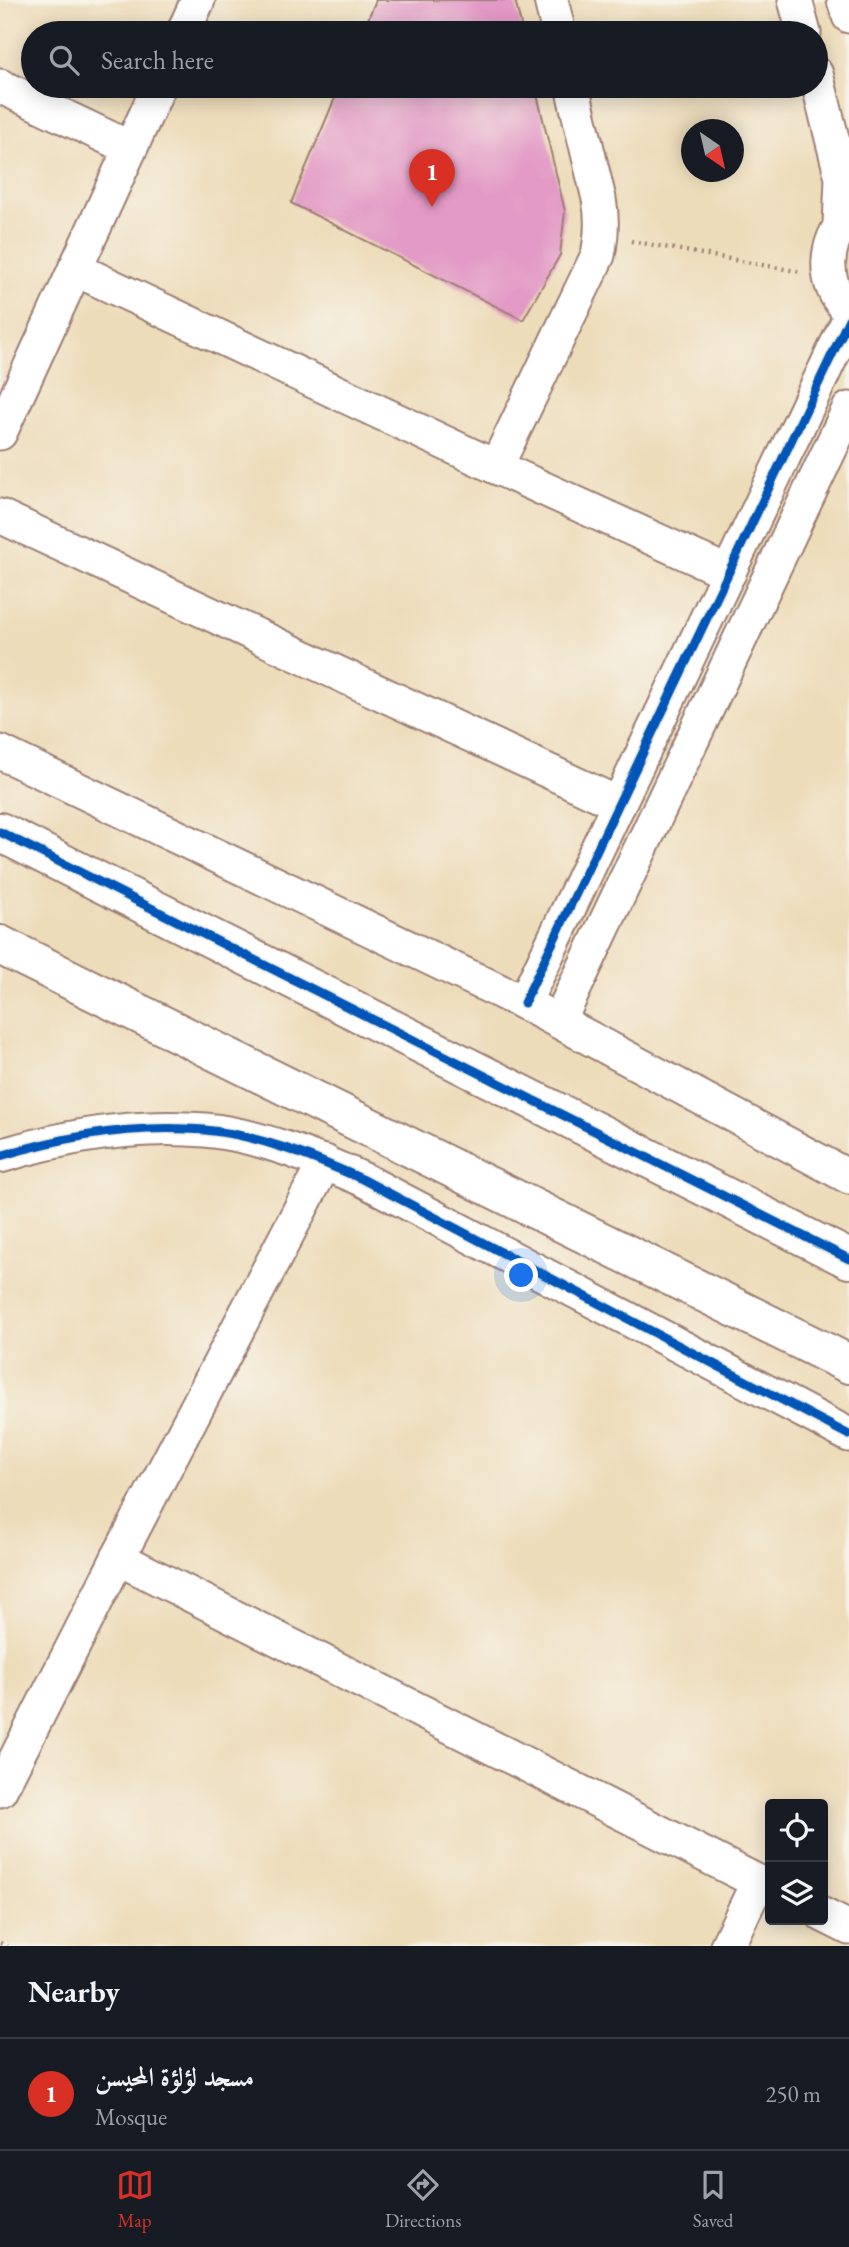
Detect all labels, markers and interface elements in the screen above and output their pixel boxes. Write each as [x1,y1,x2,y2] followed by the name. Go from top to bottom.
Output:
[21,21,828,98] search box
[45,41,83,79] icon: search
[101,43,214,77] text: Search here
[681,119,744,182] north arrow
[409,149,455,207] pin: 1
[504,1258,538,1292] your location
[765,1799,828,1925] map controls
[765,1799,828,1862] button: locate
[765,1862,828,1925] button: layers
[28,1972,120,2011] text: Nearby
[95,2060,254,2094] text: مسجد لؤلؤة المحيسن
[45,2079,57,2109] text: 1
[765,2079,821,2109] text: 250 m
[95,2102,167,2132] text: Mosque
[116,2166,154,2233] tab: Map
[385,2166,461,2233] tab: Directions
[693,2166,733,2233] tab: Saved

